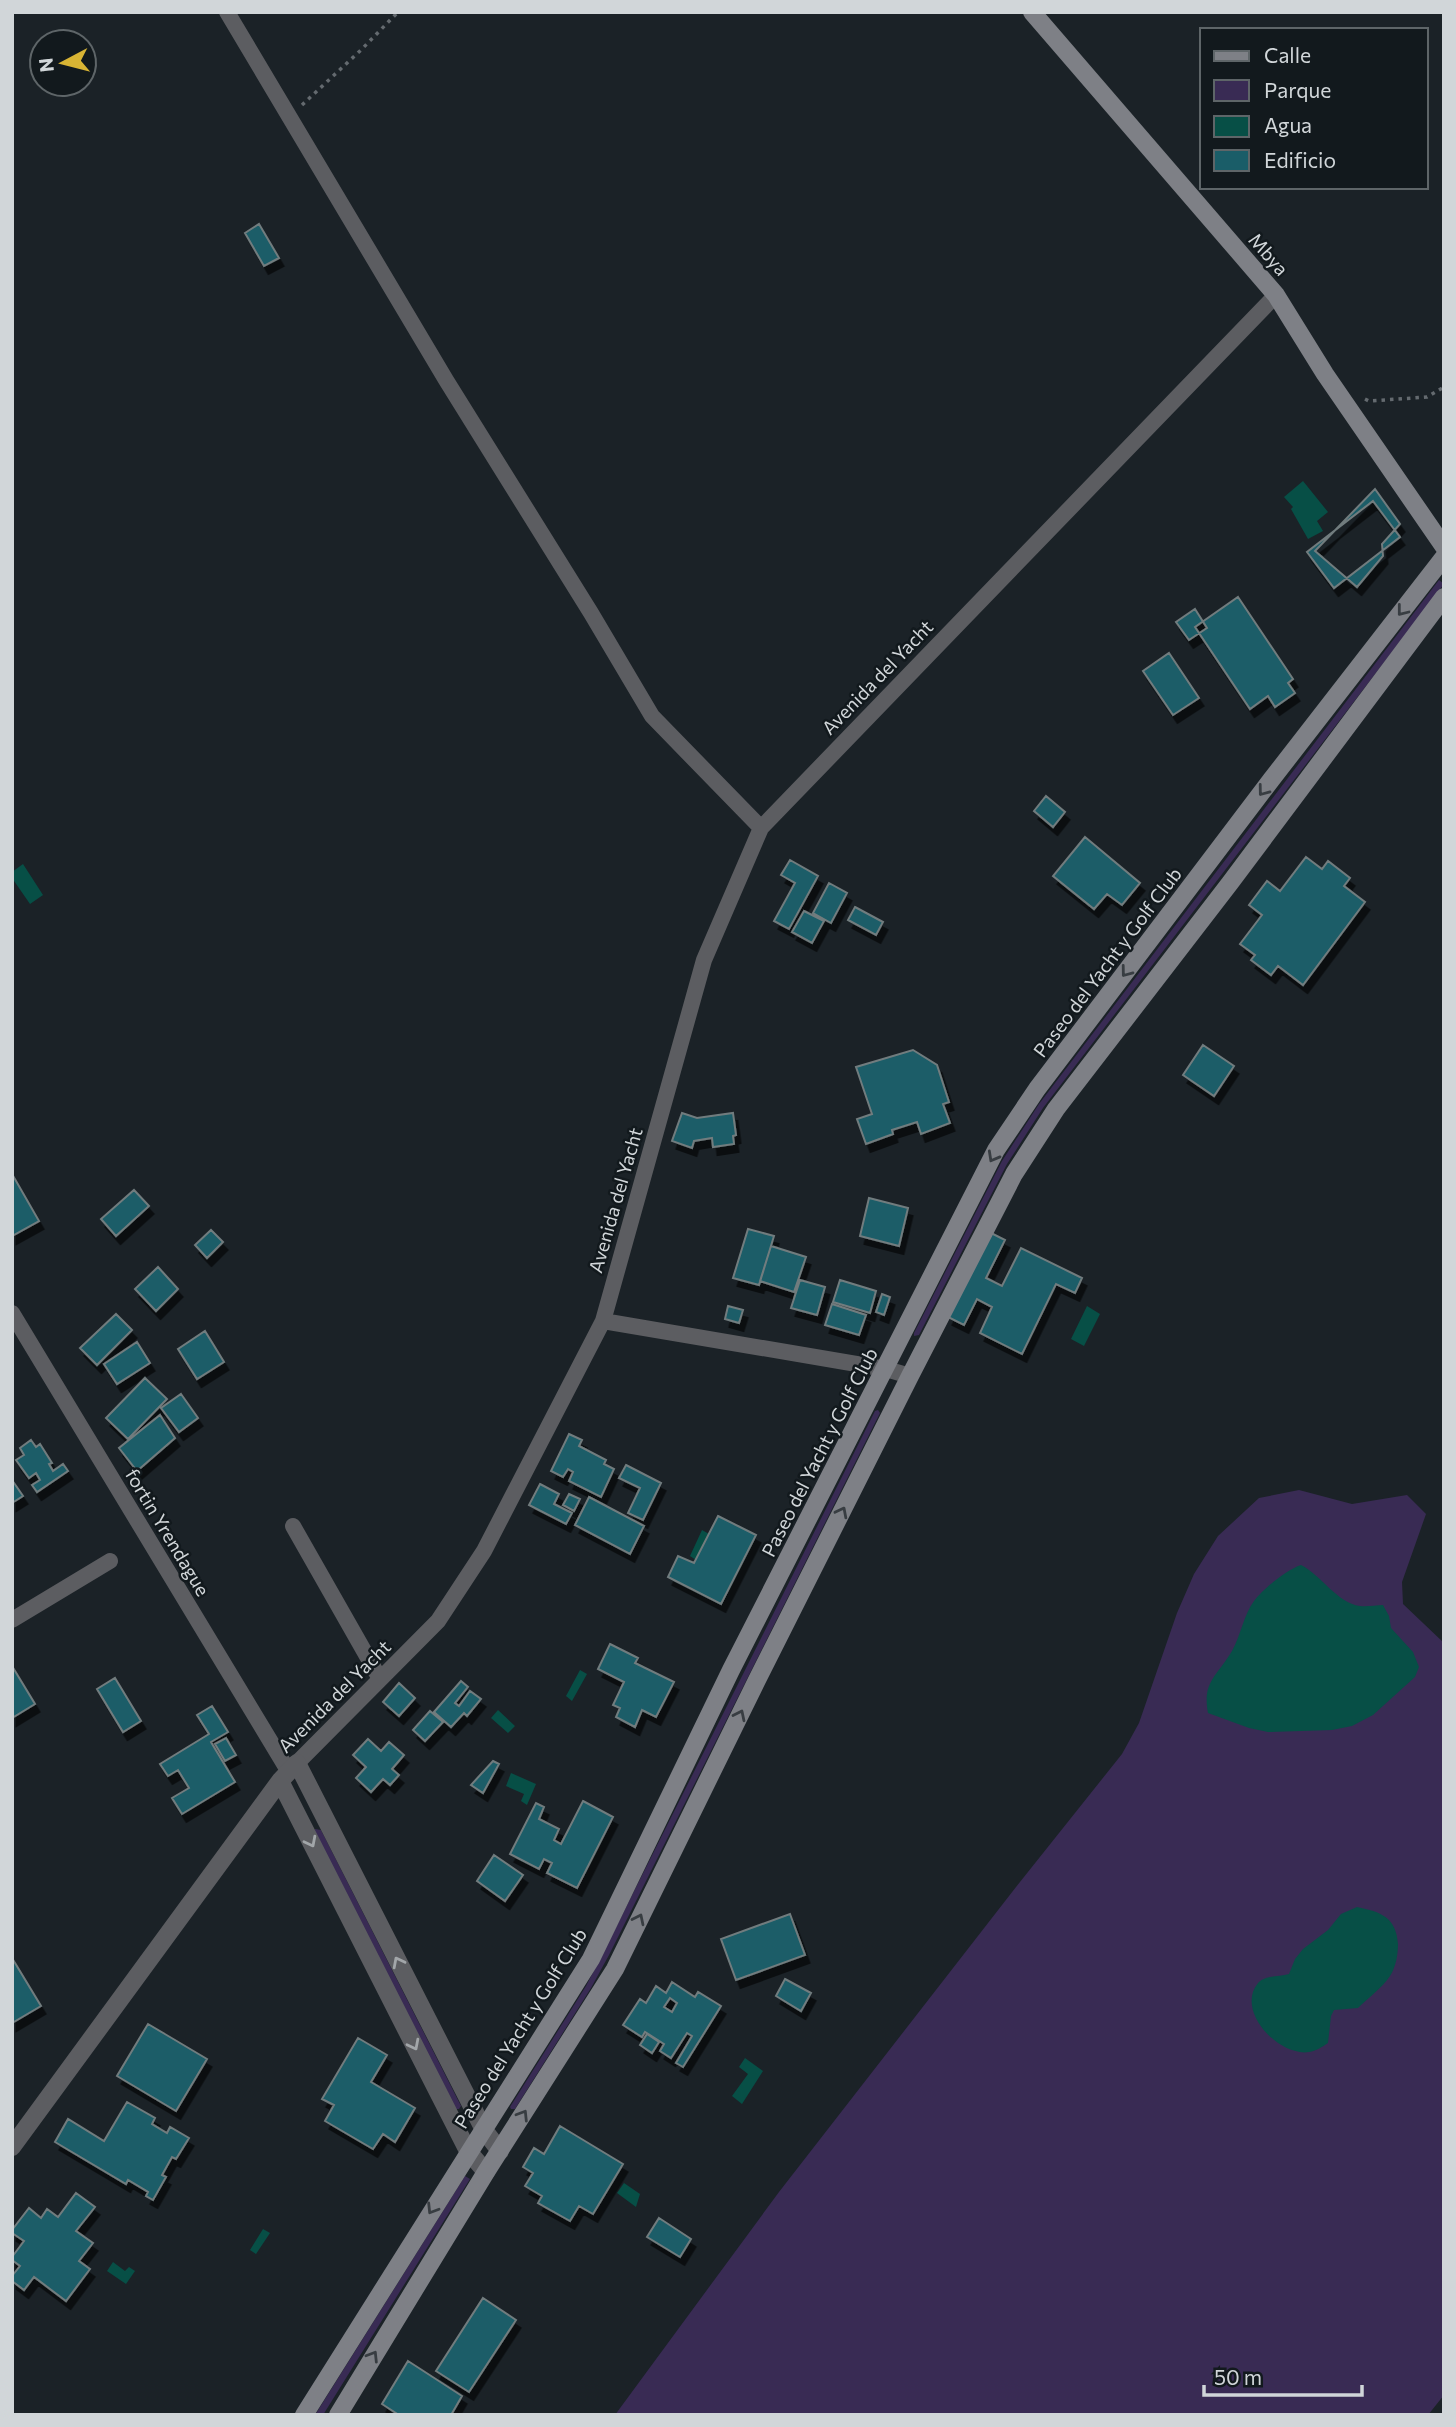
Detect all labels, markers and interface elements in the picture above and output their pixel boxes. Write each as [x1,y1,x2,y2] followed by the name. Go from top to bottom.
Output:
[28,28,98,98] north arrow
[1200,28,1428,189] legend
[1264,42,1311,67] text: Calle
[33,57,58,74] text: N
[1264,77,1331,102] text: Parque
[1264,112,1312,137] text: Agua
[1264,147,1336,172] text: Edificio
[1244,228,1294,280] street label: Mbya
[1397,603,1410,615] one-way arrow
[817,615,938,739] street label: Avenida del Yacht
[1258,783,1271,795] one-way arrow
[1028,863,1186,1061] street label: Paseo del Yacht y Golf Club
[1121,964,1134,977] one-way arrow
[583,1124,647,1275] street label: Avenida del Yacht
[988,1149,1001,1162] one-way arrow
[756,1344,882,1560] street label: Paseo del Yacht y Golf Club
[121,1464,215,1600] street label: fortin Yrendague
[833,1507,847,1519] one-way arrow
[273,1635,395,1757] street label: Avenida del Yacht
[731,1710,745,1722] one-way arrow
[302,1835,316,1847] one-way arrow
[631,1914,645,1926] one-way arrow
[449,1924,591,2132] street label: Paseo del Yacht y Golf Club
[393,1957,407,1969] one-way arrow
[405,2038,419,2050] one-way arrow
[515,2109,528,2122] one-way arrow
[427,2202,440,2215] one-way arrow
[365,2351,378,2364] one-way arrow
[1204,2354,1362,2398] scale bar
[1214,2364,1262,2389] text: 50 m

